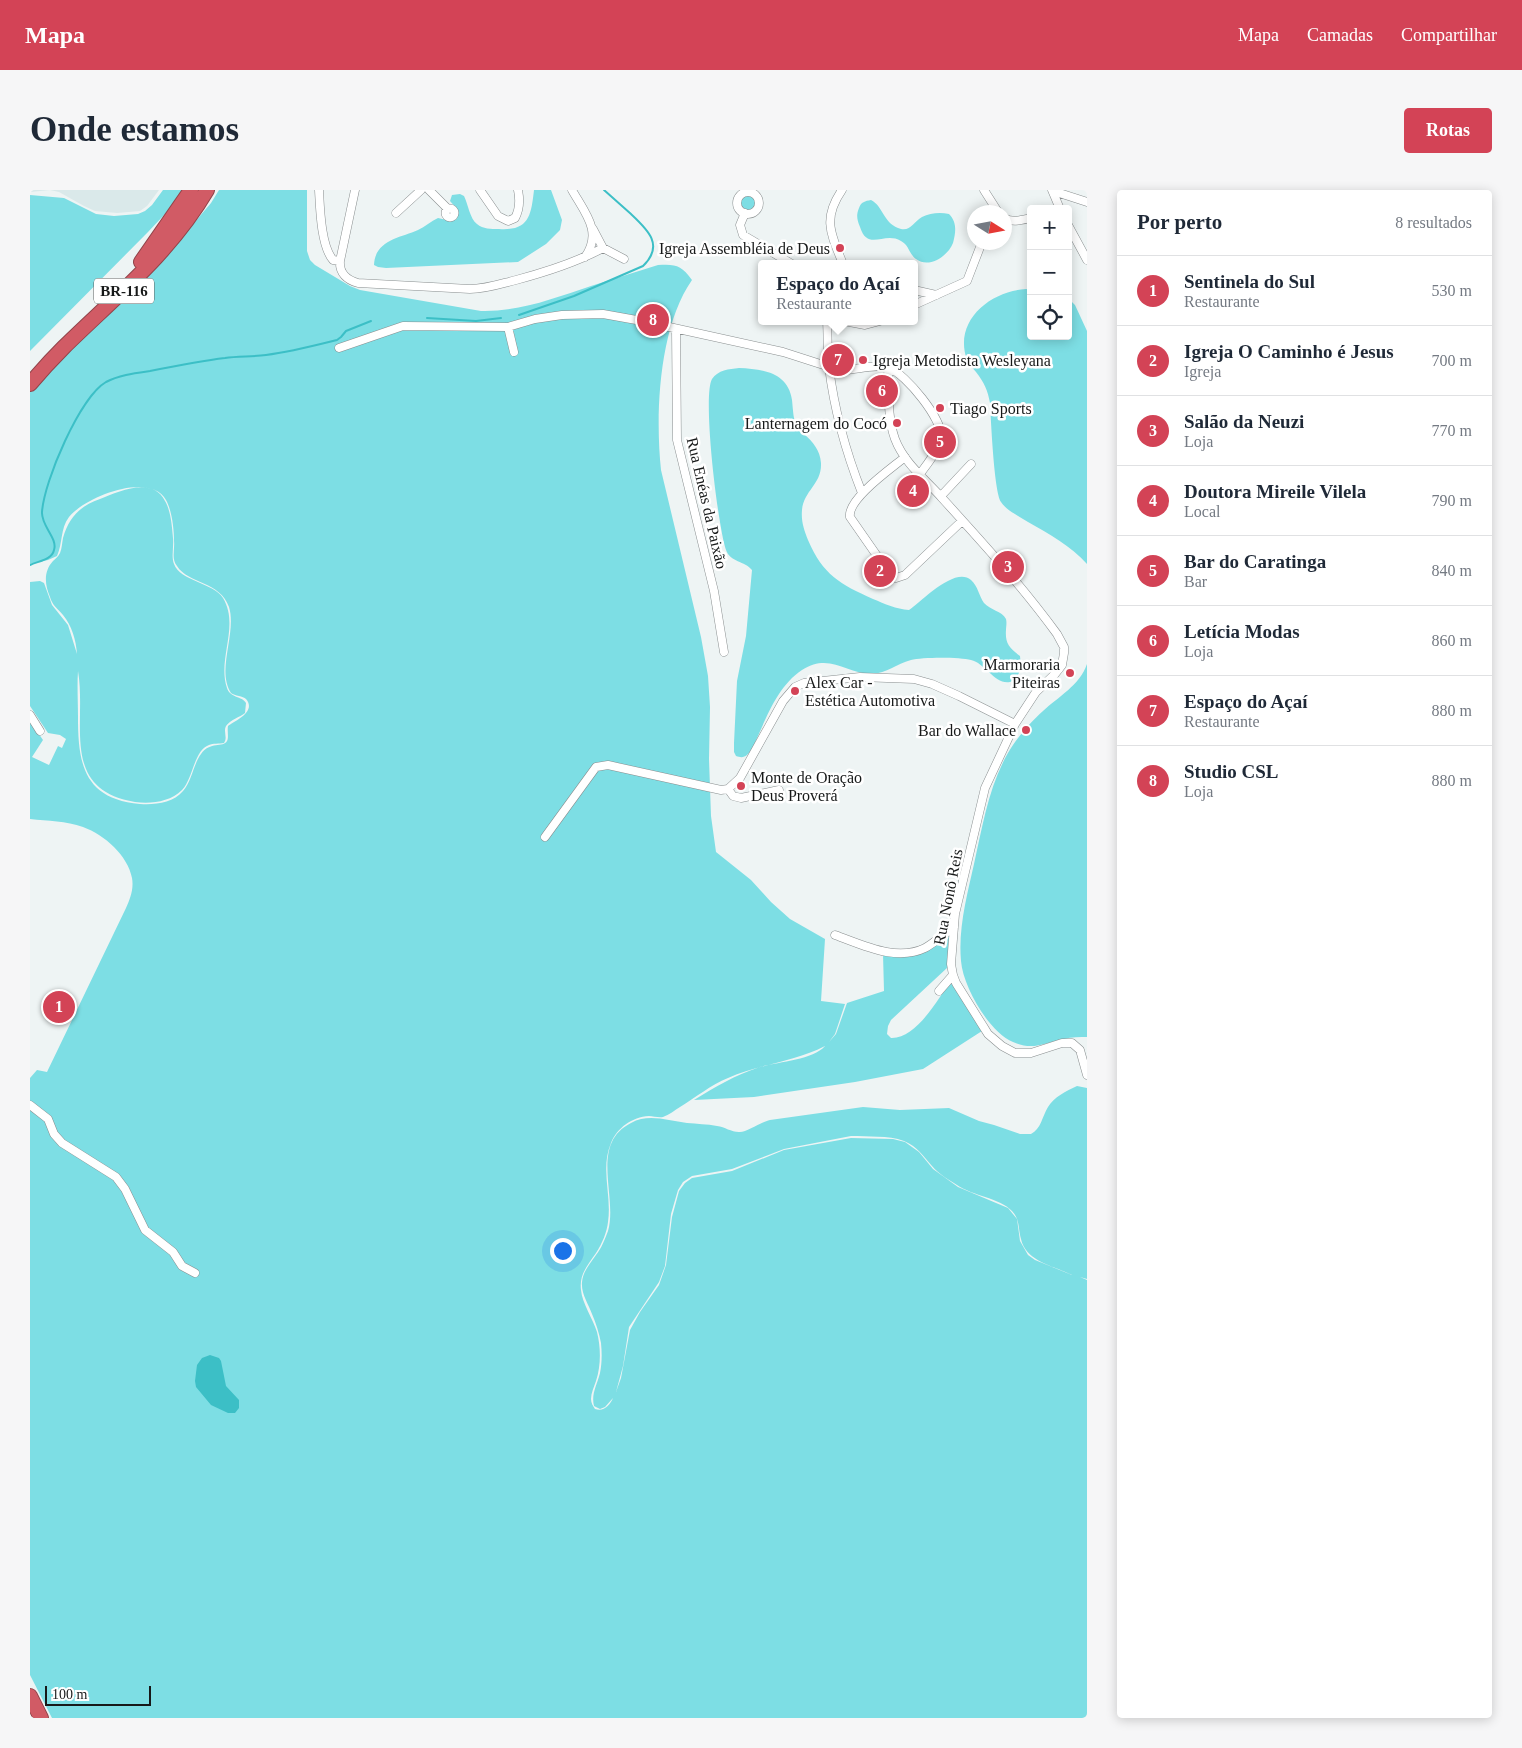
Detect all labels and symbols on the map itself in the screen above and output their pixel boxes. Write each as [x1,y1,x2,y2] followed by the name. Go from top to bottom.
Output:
[967,205,1012,250] north arrow
[659,240,830,258] place label: Igreja Assembléia de Deus
[834,242,846,254] marker: Igreja Assembléia de Deus
[94,278,154,304] road number: BR-116
[637,301,669,339] pin: 8
[822,341,854,379] pin: 7
[873,352,1051,370] place label: Igreja Metodista Wesleyana
[857,354,869,366] marker: Igreja Metodista Wesleyana
[866,372,898,410] pin: 6
[950,400,1032,418] place label: Tiago Sports
[934,402,946,414] marker: Tiago Sports
[745,415,887,433] place label: Lanternagem do Cocó
[891,417,903,429] marker: Lanternagem do Cocó
[924,423,956,461] pin: 5
[684,436,730,570] street label: Rua Enéas da Paixão
[897,472,929,510] pin: 4
[992,548,1024,586] pin: 3
[864,552,896,590] pin: 2
[984,656,1060,691] place label: Marmoraria Piteiras
[1064,667,1076,679] marker: Marmoraria Piteiras
[805,674,935,709] place label: Alex Car - Estética Automotiva
[789,685,801,697] marker: Alex Car - Estética Automotiva
[918,722,1016,739] place label: Bar do Wallace
[1020,724,1032,736] marker: Bar do Wallace
[751,769,862,804] place label: Monte de Oração Deus Proverá
[735,780,747,792] marker: Monte de Oração Deus Proverá
[930,847,966,947] street label: Rua Nonô Reis
[43,988,75,1026] pin: 1
[550,1238,576,1264] your location
[45,1683,151,1706] scale bar

